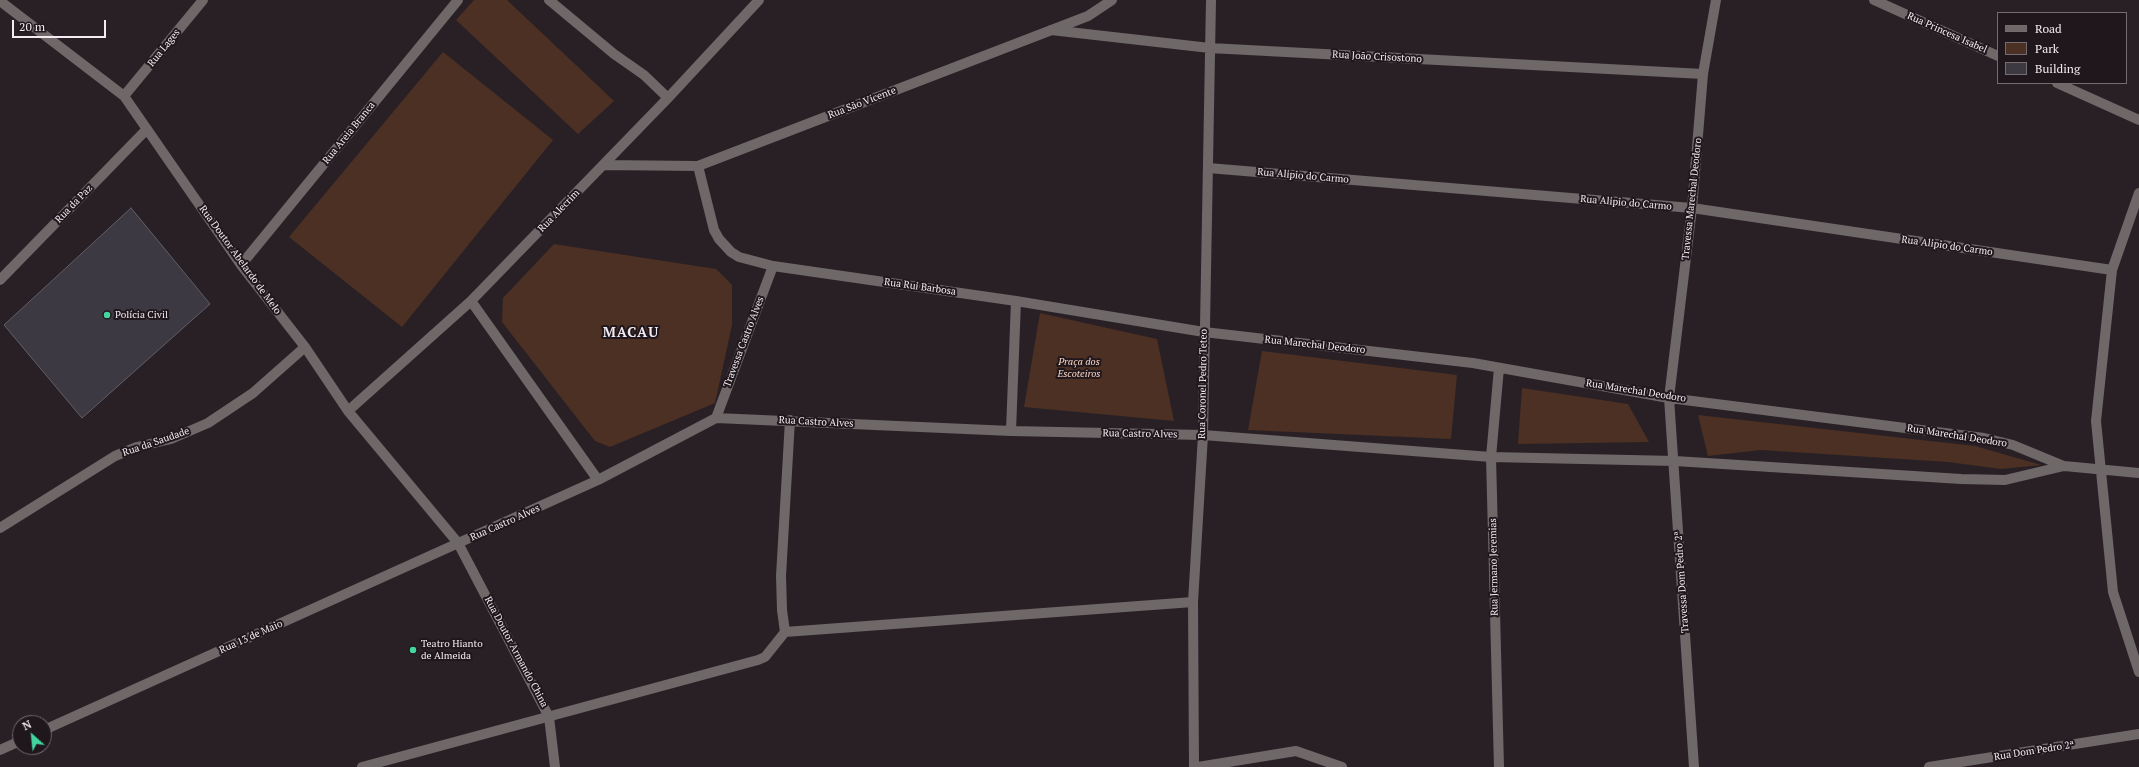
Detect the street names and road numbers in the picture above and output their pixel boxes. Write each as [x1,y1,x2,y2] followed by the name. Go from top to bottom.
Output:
[1905,10,1989,56] street label: Rua Princesa Isabel
[145,27,183,69] street label: Rua Lages
[1332,49,1422,65] street label: Rua João Crisostono
[826,84,898,122] street label: Rua São Vicente
[320,100,378,166] street label: Rua Areia Branca
[1680,137,1704,261] street label: Travessa Marechal Deodoro
[1257,166,1349,186] street label: Rua Alipio do Carmo
[53,182,95,226] street label: Rua da Paz
[536,187,582,235] street label: Rua Alecrim
[1580,193,1672,213] street label: Rua Alipio do Carmo
[197,203,283,317] street label: Rua Doutor Abelardo de Melo
[1901,234,1993,258] street label: Rua Alipio do Carmo
[883,276,957,298] street label: Rua Rui Barbosa
[721,295,767,389] street label: Travessa Castro Alves
[1196,329,1210,439] street label: Rua Coronel Pedro Teteo
[1264,334,1366,356] street label: Rua Marechal Deodoro
[1585,377,1687,405] street label: Rua Marechal Deodoro
[778,414,854,430] street label: Rua Castro Alves
[1906,422,2008,450] street label: Rua Marechal Deodoro
[121,425,191,459] street label: Rua da Saudade
[1102,427,1178,441] street label: Rua Castro Alves
[468,502,542,544] street label: Rua Castro Alves
[1487,518,1501,616] street label: Rua Jermano Jeremias
[1672,531,1692,633] street label: Travessa Dom Pedro 2ª
[482,595,550,709] street label: Rua Doutor Armando China
[218,618,284,656] street label: Rua 13 de Maio
[1993,739,2075,763] street label: Rua Dom Pedro 2ª

